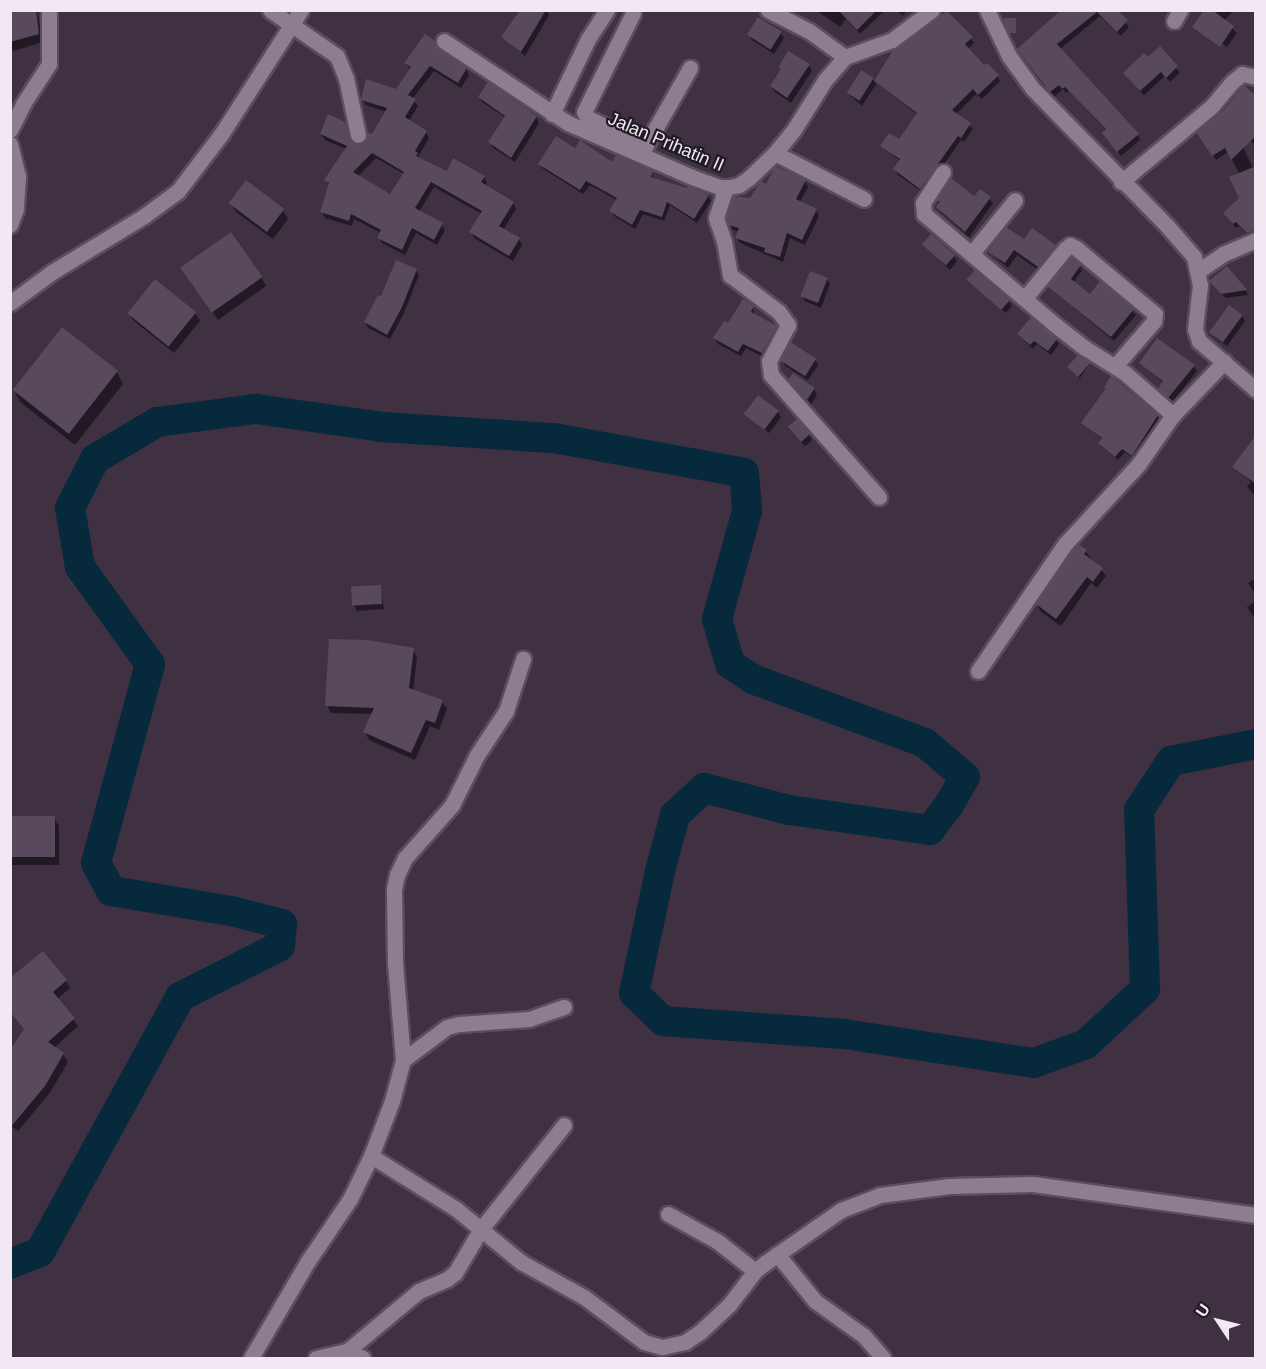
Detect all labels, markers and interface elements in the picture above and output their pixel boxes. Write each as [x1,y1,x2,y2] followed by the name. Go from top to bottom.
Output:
[605,108,727,176] street label: Jalan Prihatin II
[1188,1291,1248,1351] north arrow
[1193,1301,1213,1320] text: U

